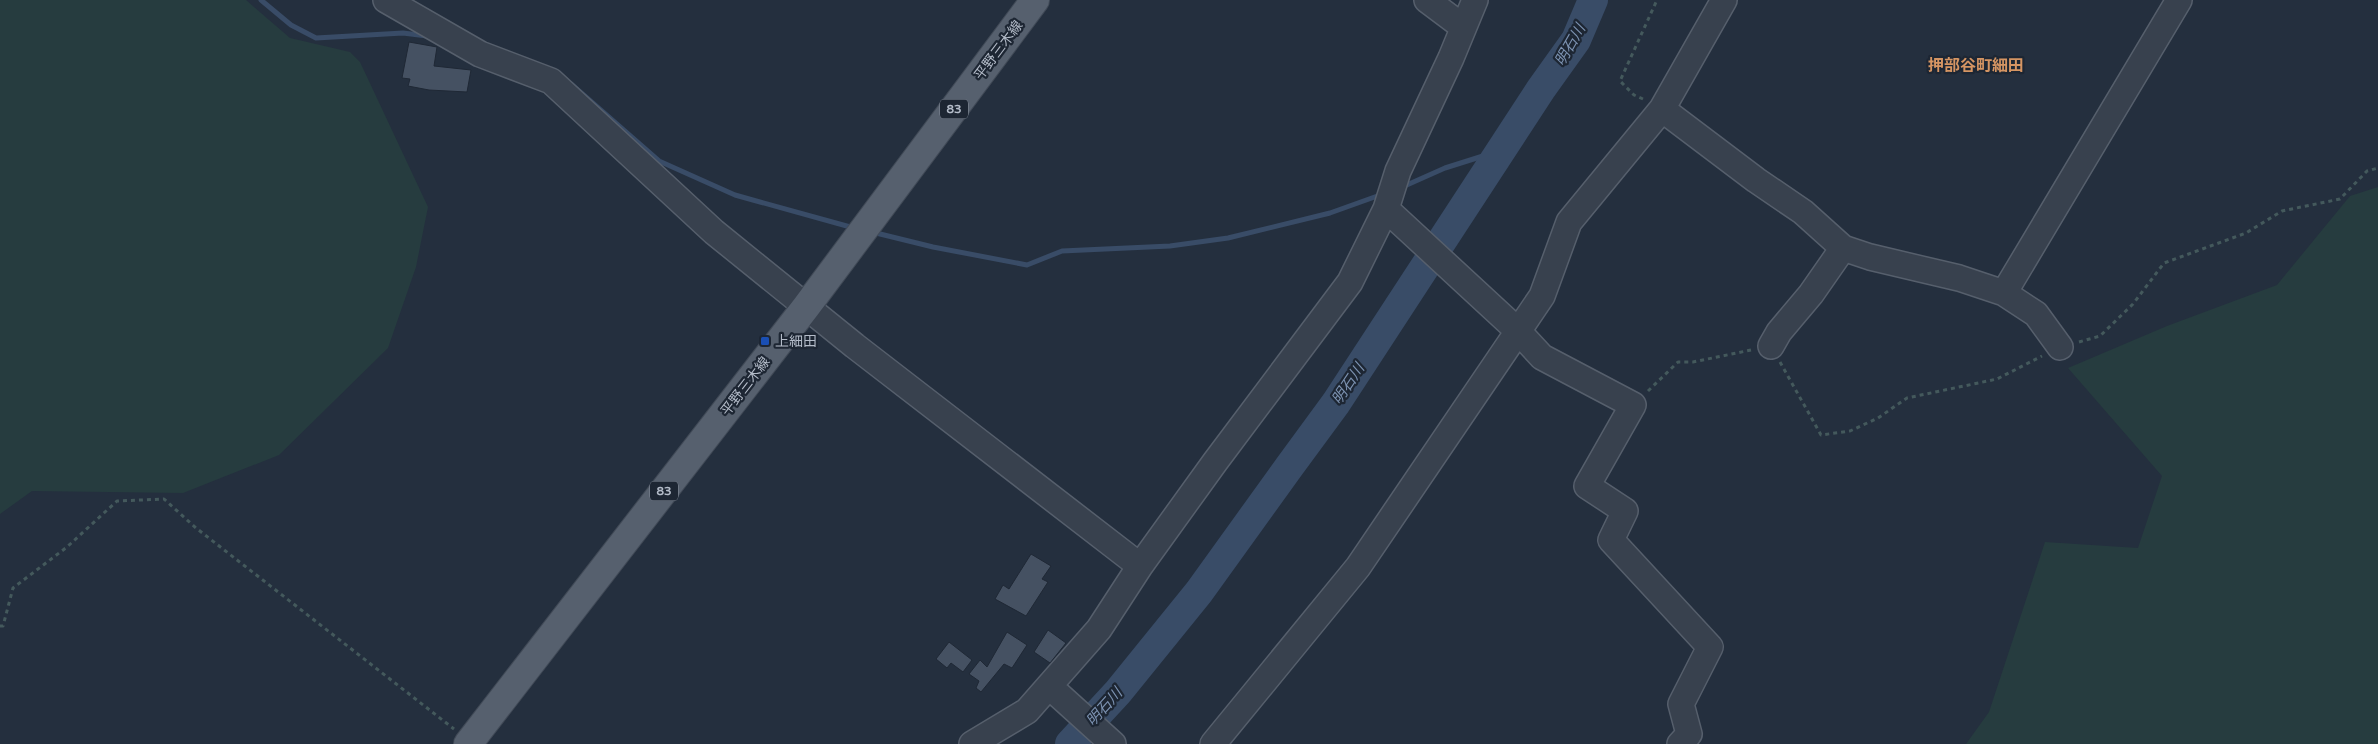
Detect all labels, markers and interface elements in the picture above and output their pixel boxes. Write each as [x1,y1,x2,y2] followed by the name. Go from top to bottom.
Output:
[971,17,1026,83] street label: 平野三木線
[1551,19,1590,69] water label: 明石川
[1928,56,2024,76] district label: 押部谷町細田
[940,100,968,118] road number: 83
[775,333,817,350] place label: 上細田
[759,335,771,347] marker: 上細田
[717,353,774,419] street label: 平野三木線
[1328,359,1369,408] water label: 明石川
[650,482,678,501] road number: 83
[1082,683,1127,730] water label: 明石川

